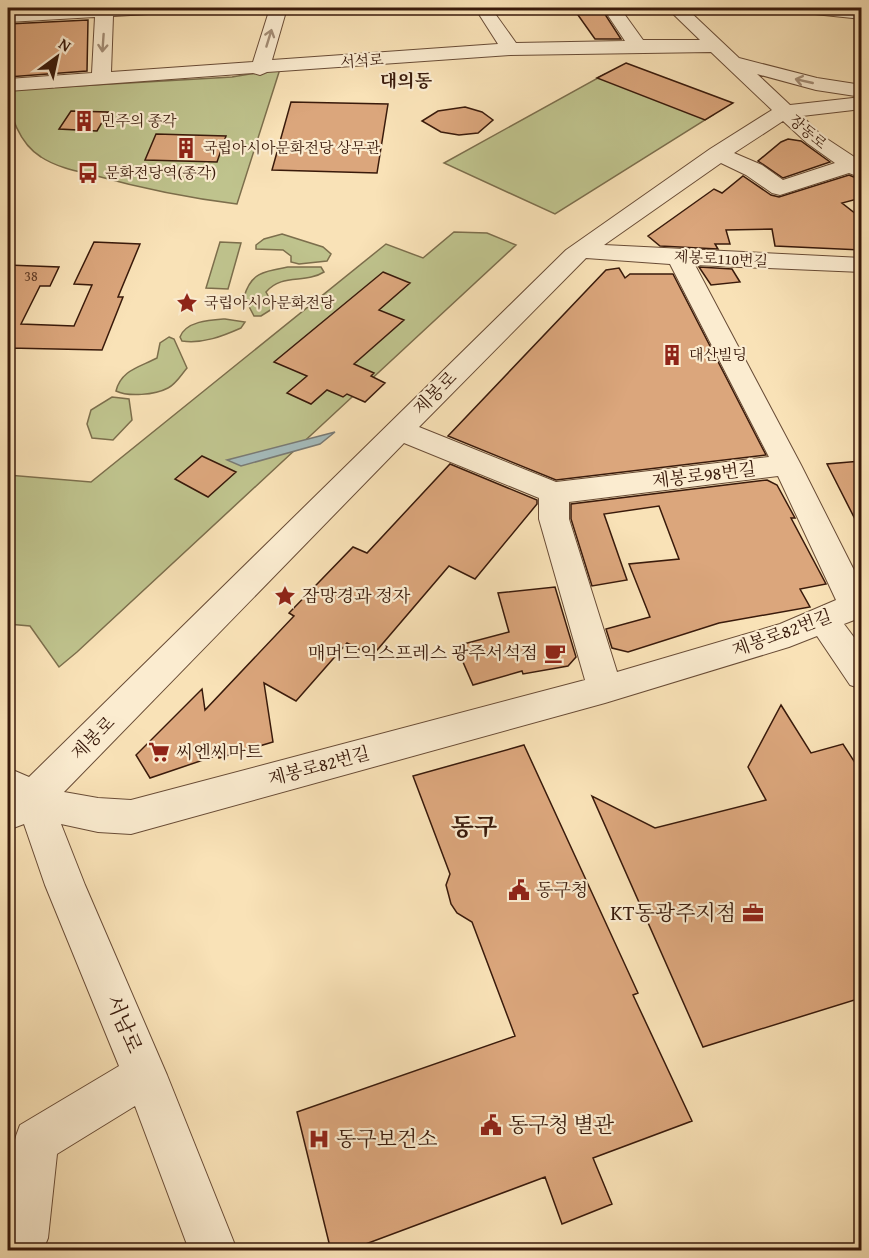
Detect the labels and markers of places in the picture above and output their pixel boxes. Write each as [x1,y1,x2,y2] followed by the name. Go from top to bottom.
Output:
[72,109,96,133] building icon: 민주의 종각
[101,110,177,131] place label: 민주의 종각
[174,136,198,160] building icon: 국립아시아문화전당 상무관
[203,137,381,158] place label: 국립아시아문화전당 상무관
[76,161,100,185] bus stop icon: 문화전당역(종각)
[105,162,216,183] place label: 문화전당역(종각)
[175,291,199,315] place icon: 국립아시아문화전당
[204,292,335,313] place label: 국립아시아문화전당
[660,343,684,367] building icon: 대산빌딩
[689,344,747,365] place label: 대산빌딩
[302,582,411,609] place label: 잠망경과 정자
[273,584,297,608] place icon: 잠망경과 정자
[308,639,538,666] place label: 매머드익스프레스 광주서석점
[543,641,567,665] cafe icon: 매머드익스프레스 광주서석점
[176,738,264,765] place label: 씨엔씨마트
[147,740,171,764] supermarket icon: 씨엔씨마트
[536,876,588,903] place label: 동구청
[507,878,531,902] public building icon: 동구청
[610,897,736,928] place label: KT동광주지점
[741,901,765,925] office icon: KT동광주지점
[508,1109,615,1140] place label: 동구청 별관
[479,1113,503,1137] public building icon: 동구청 별관
[336,1123,437,1154] place label: 동구보건소
[307,1127,331,1151] hospital icon: 동구보건소

